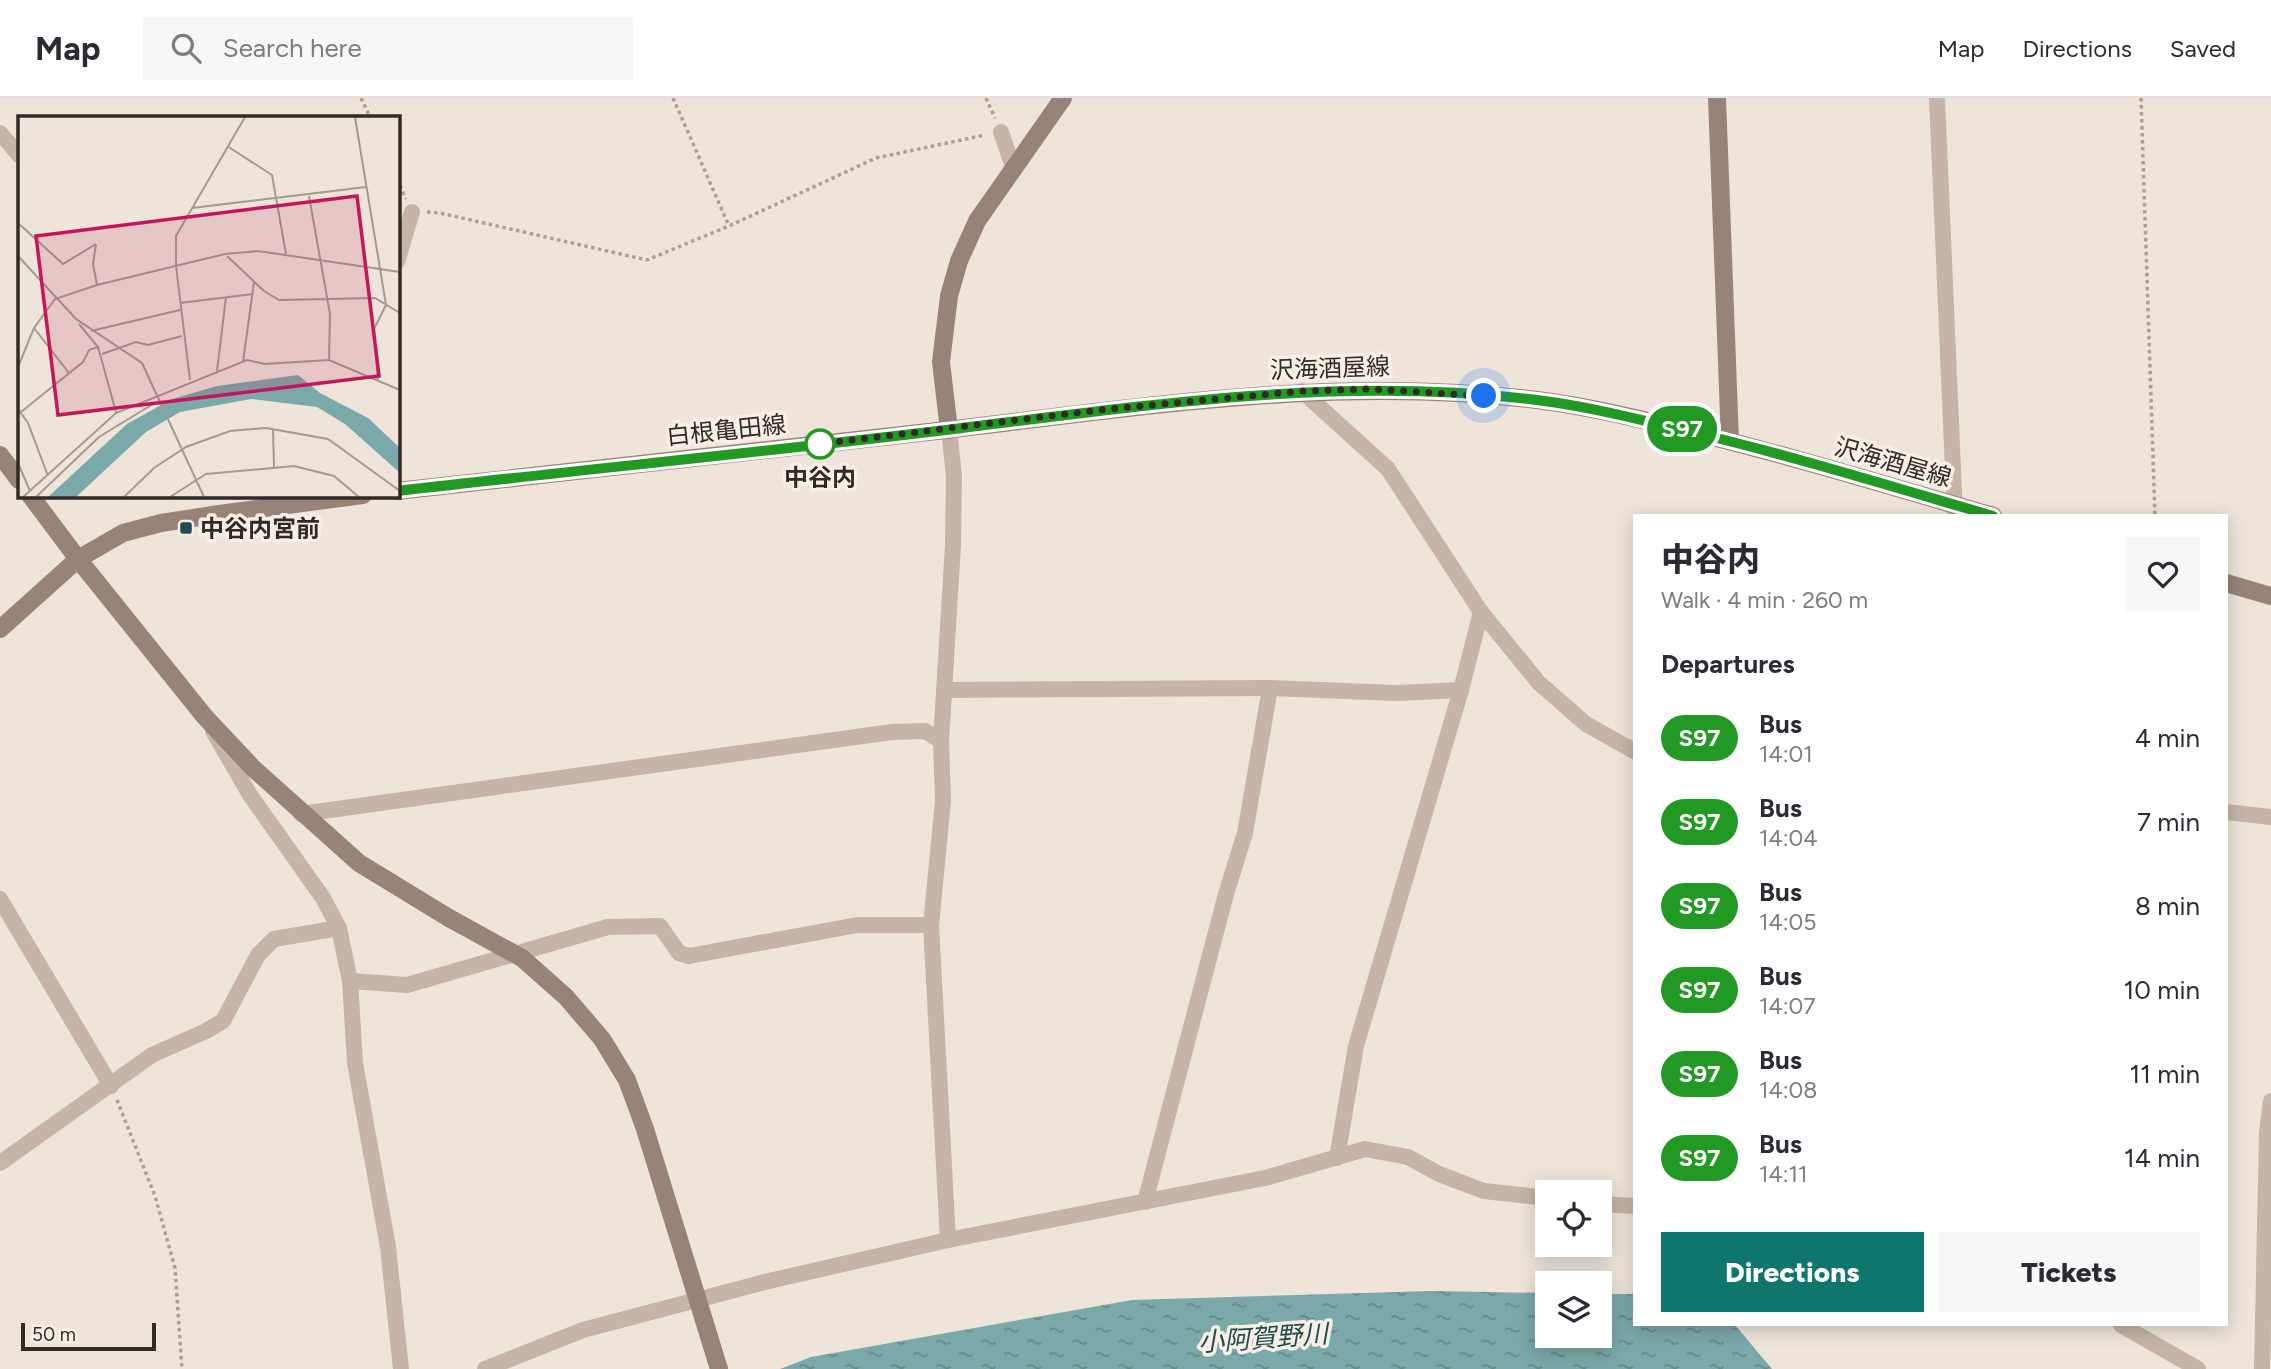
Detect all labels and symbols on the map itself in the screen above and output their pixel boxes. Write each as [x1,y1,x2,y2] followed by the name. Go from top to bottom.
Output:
[18,116,399,497] inset map
[1270,351,1390,385] street label: 沢海酒屋線
[1466,378,1501,413] your location
[1642,406,1722,452] line badge: S97
[665,409,787,451] street label: 白根亀田線
[805,429,835,459] marker: 中谷内
[1831,432,1955,492] street label: 沢海酒屋線
[784,463,856,492] place label: 中谷内
[200,514,320,543] place label: 中谷内宮前
[178,520,194,536] marker: 中谷内宮前
[1197,1317,1332,1358] water label: 小阿賀野川
[21,1320,156,1352] scale bar

